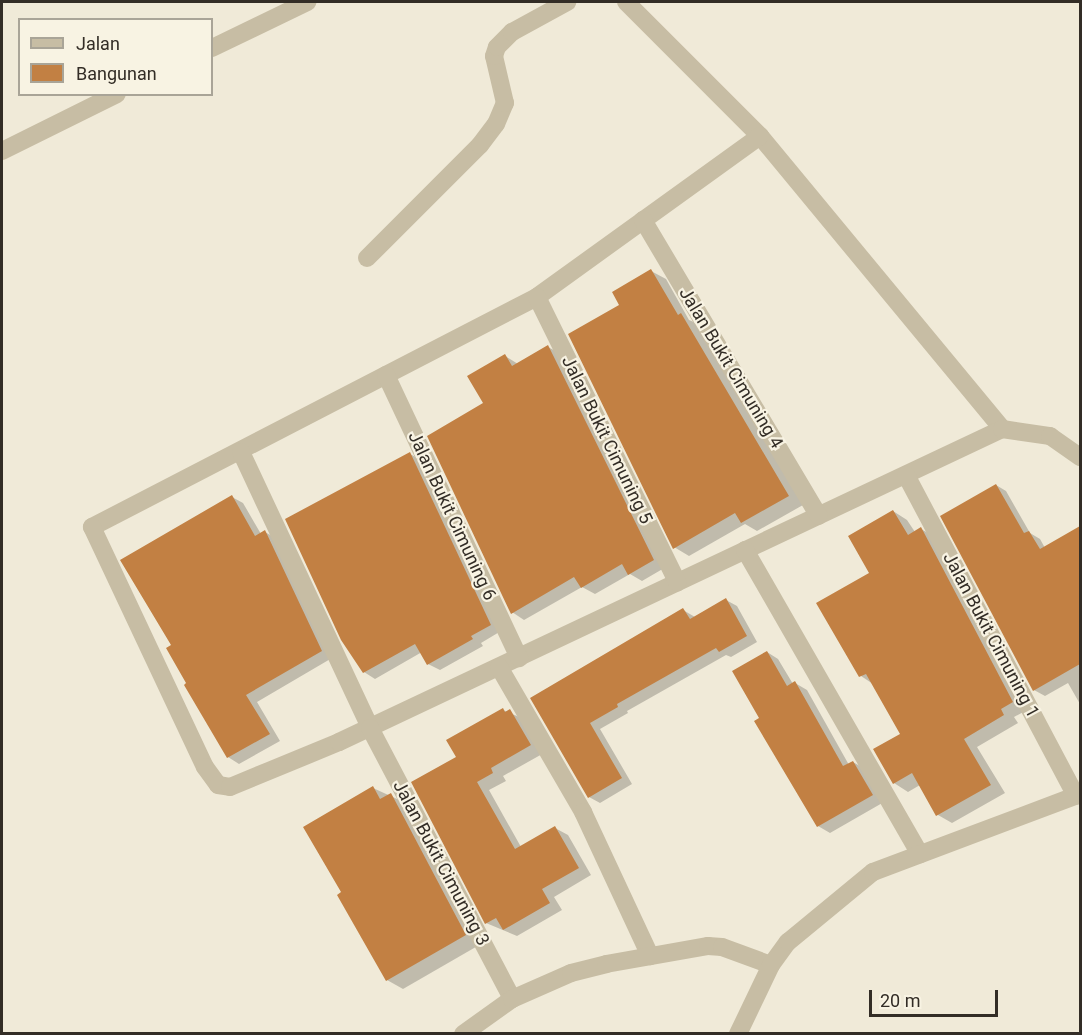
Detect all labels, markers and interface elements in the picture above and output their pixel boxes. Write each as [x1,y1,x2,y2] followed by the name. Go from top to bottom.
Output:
[18,18,213,96] legend
[76,33,120,54] text: Jalan
[76,63,157,84] text: Bangunan
[674,284,788,452] street label: Jalan Bukit Cimuning 4
[557,353,657,527] street label: Jalan Bukit Cimuning 5
[403,428,501,604] street label: Jalan Bukit Cimuning 6
[938,549,1044,721] street label: Jalan Bukit Cimuning 1
[388,777,494,949] street label: Jalan Bukit Cimuning 3
[872,978,1001,1016] scale bar
[880,990,920,1011] text: 20 m

